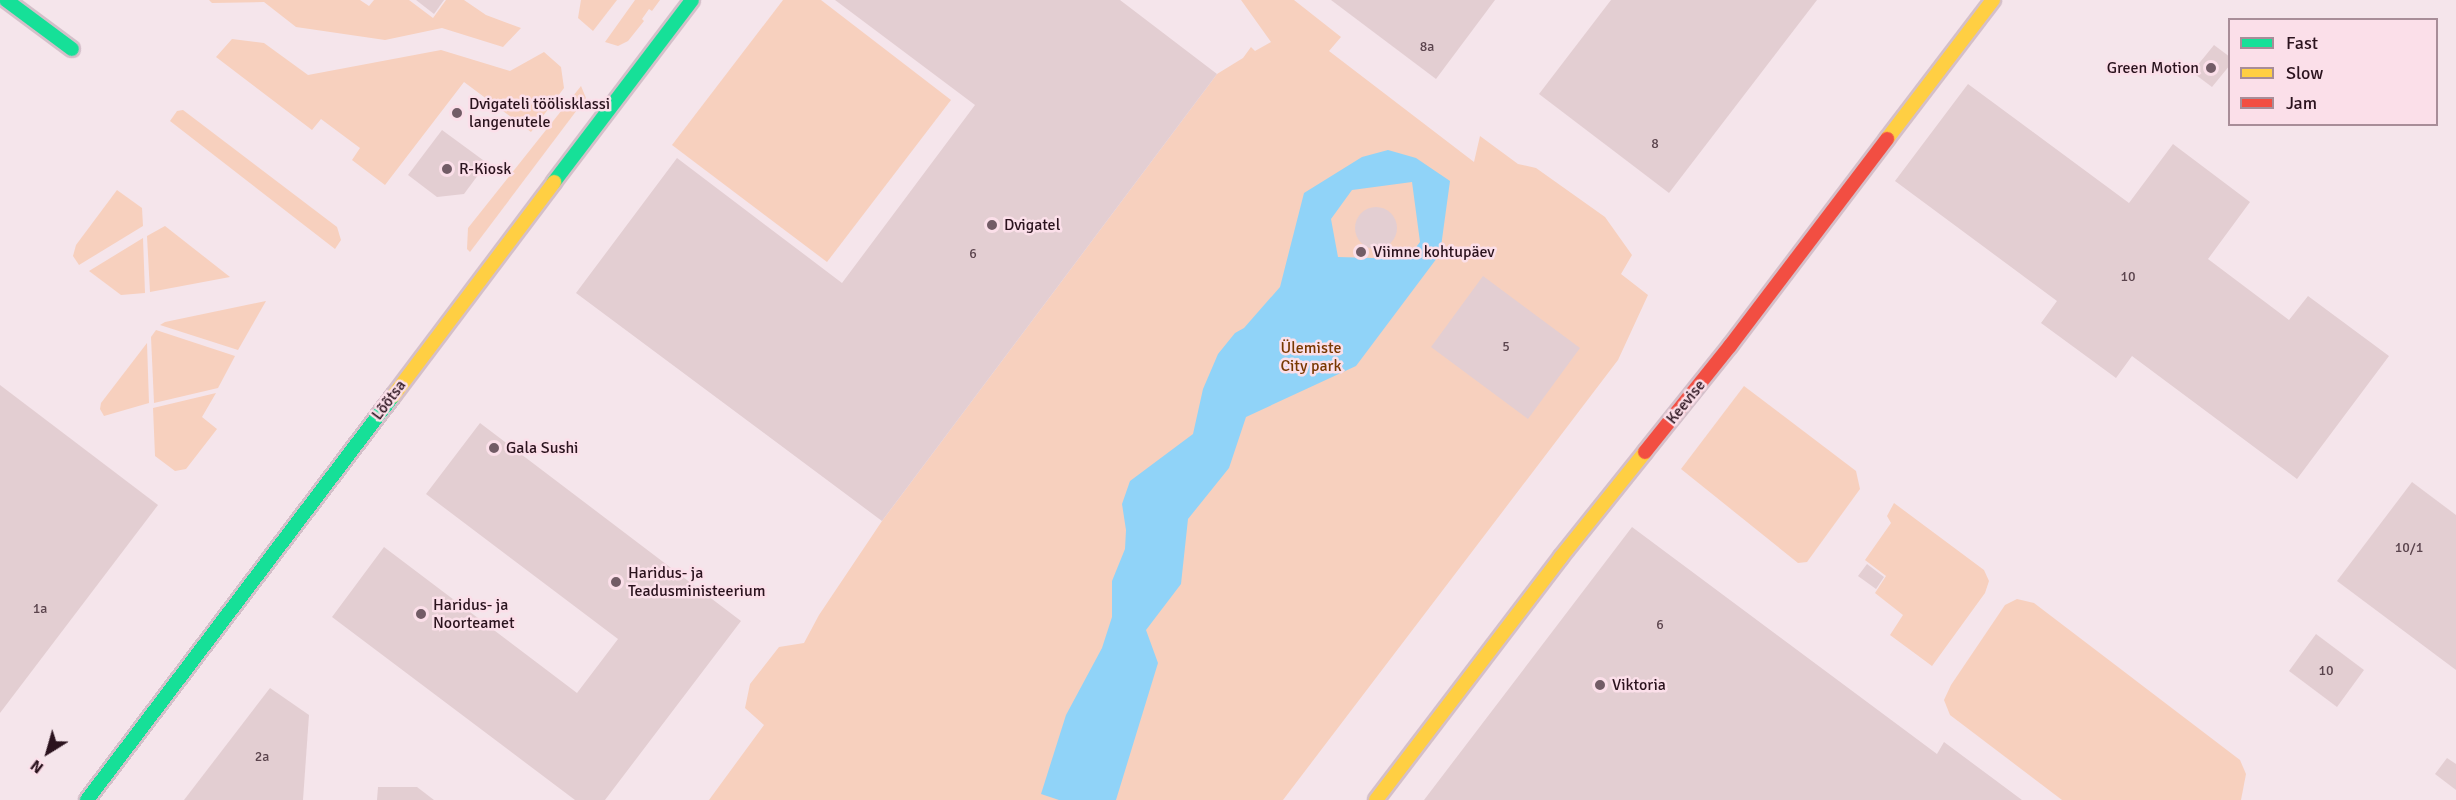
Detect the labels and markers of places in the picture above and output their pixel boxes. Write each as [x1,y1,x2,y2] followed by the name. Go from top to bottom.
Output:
[2107,58,2199,78] place label: Green Motion
[2204,61,2218,75] marker: Green Motion
[469,94,610,132] place label: Dvigateli töölisklassi langenutele
[450,106,464,120] marker: Dvigateli töölisklassi langenutele
[459,159,511,179] place label: R-Kiosk
[440,162,454,176] marker: R-Kiosk
[1004,215,1060,235] place label: Dvigatel
[985,218,999,232] marker: Dvigatel
[1373,242,1495,262] place label: Viimne kohtupäev
[1354,245,1368,259] marker: Viimne kohtupäev
[506,438,578,458] place label: Gala Sushi
[487,441,501,455] marker: Gala Sushi
[628,563,765,601] place label: Haridus- ja Teadusministeerium
[609,575,623,589] marker: Haridus- ja Teadusministeerium
[433,595,515,633] place label: Haridus- ja Noorteamet
[414,607,428,621] marker: Haridus- ja Noorteamet
[1612,675,1666,695] place label: Viktoria
[1593,678,1607,692] marker: Viktoria

